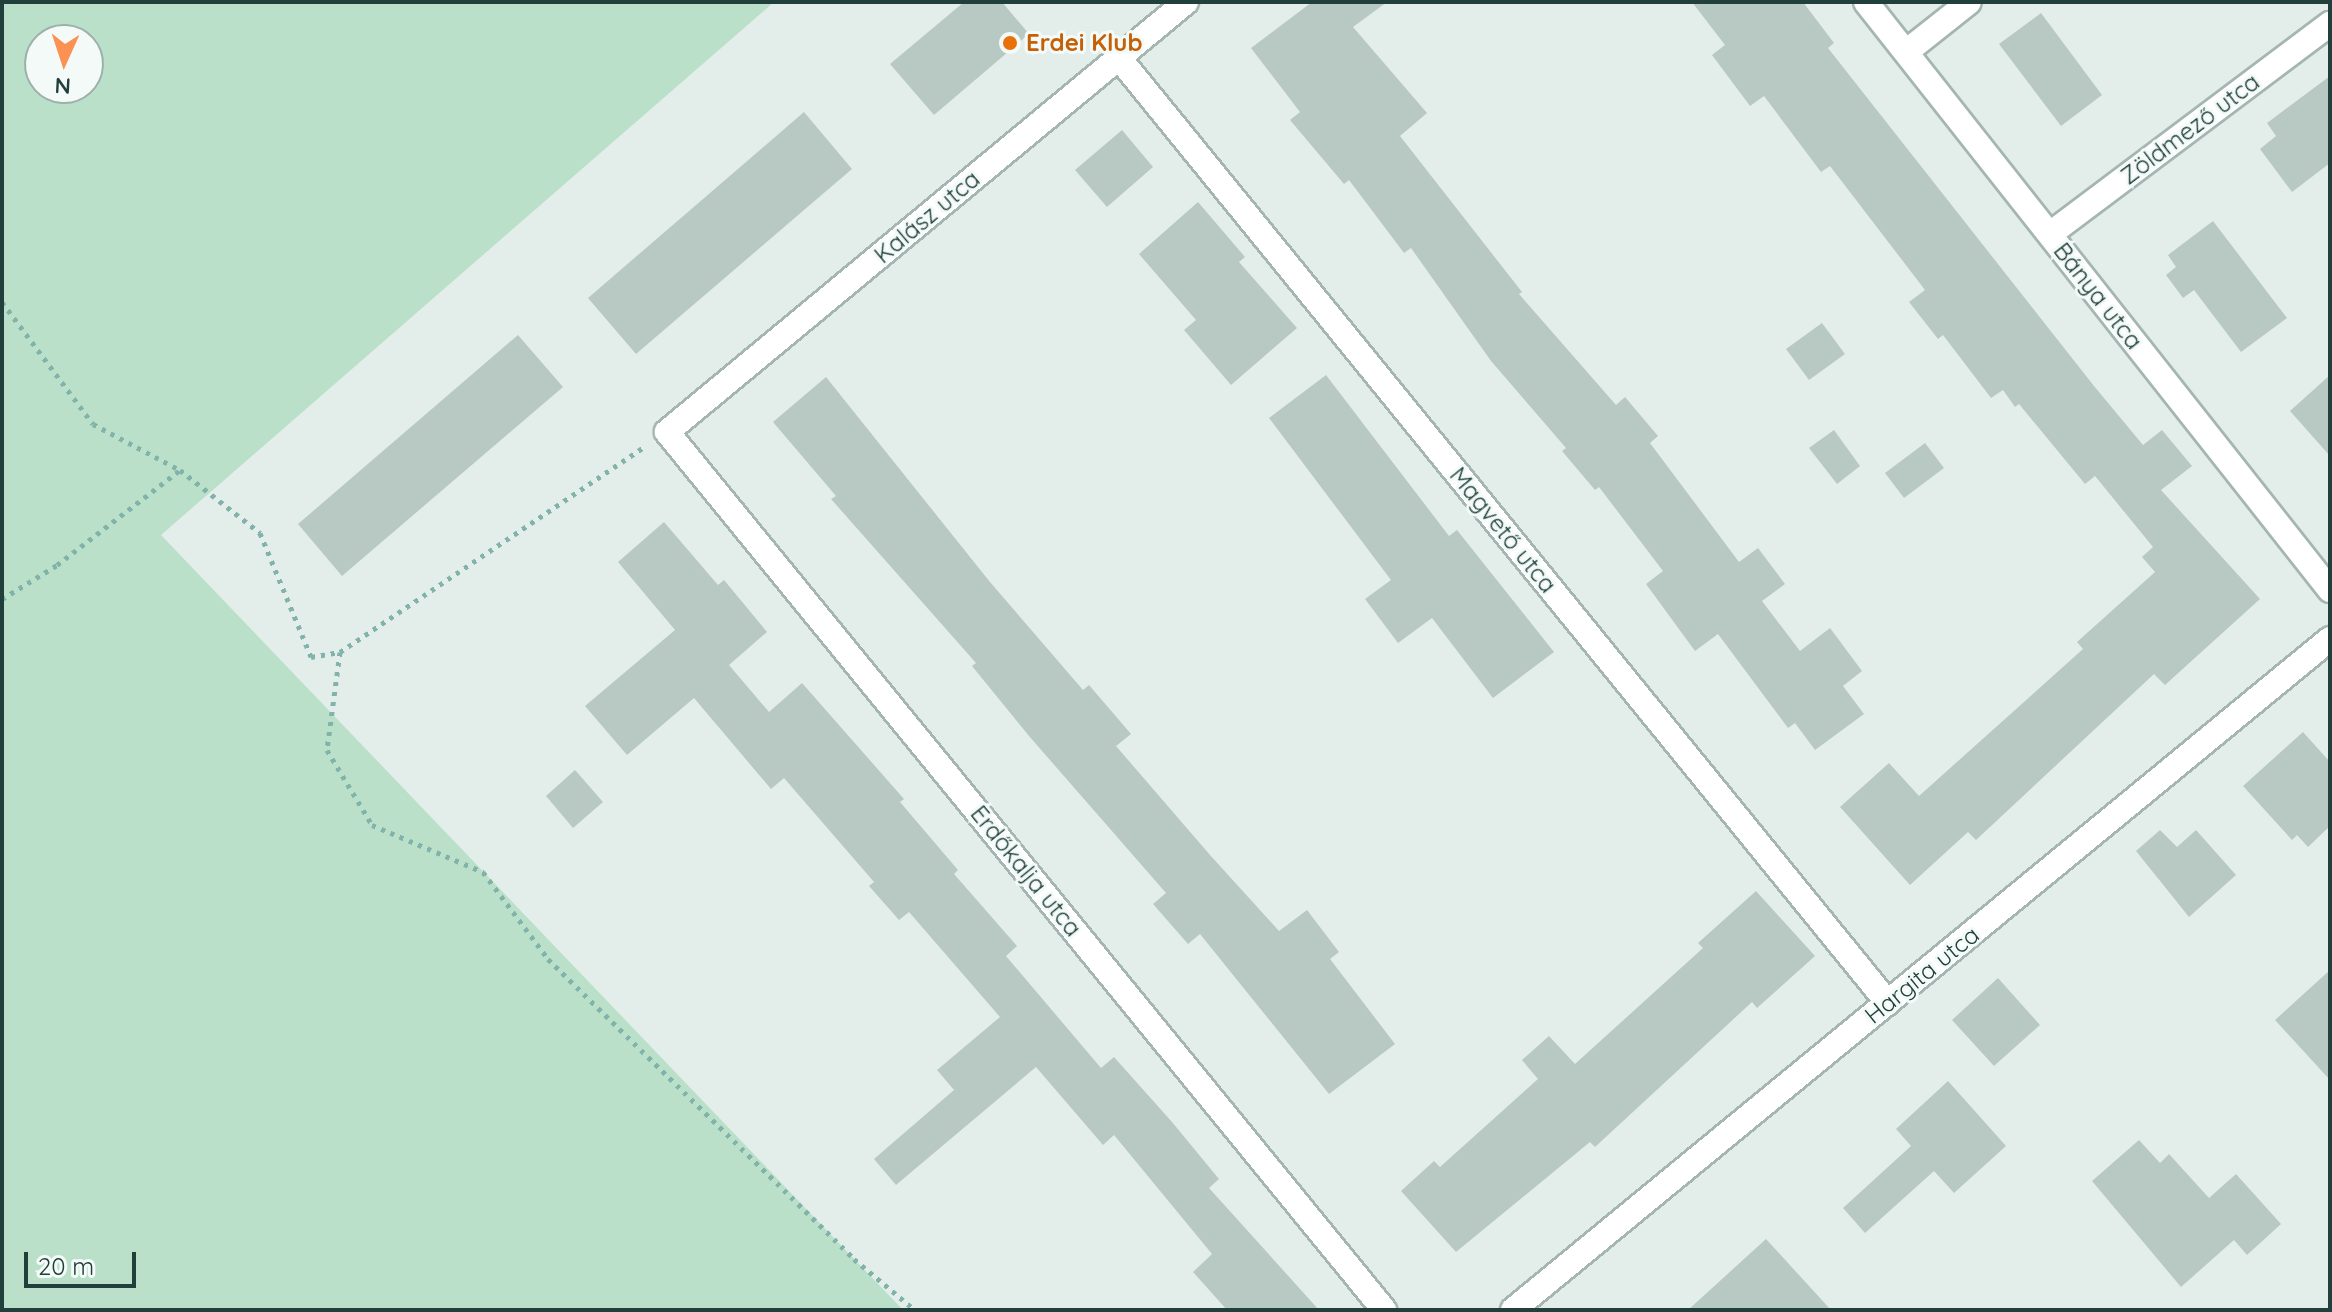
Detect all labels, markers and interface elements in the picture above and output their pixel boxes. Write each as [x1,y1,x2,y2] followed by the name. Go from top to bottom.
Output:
[24,24,104,104] north arrow
[1026,29,1142,57] place label: Erdei Klub
[1001,34,1019,52] marker: Erdei Klub
[2115,67,2265,191] street label: Zöldmező utca
[54,72,72,100] text: N
[868,165,986,269] street label: Kalász utca
[2047,237,2149,355] street label: Bánya utca
[1444,461,1562,599] street label: Magvető utca
[964,800,1088,942] street label: Erdőkalja utca
[1859,920,1985,1030] street label: Hargita utca
[28,1236,140,1286] scale bar
[38,1251,94,1281] text: 20 m

